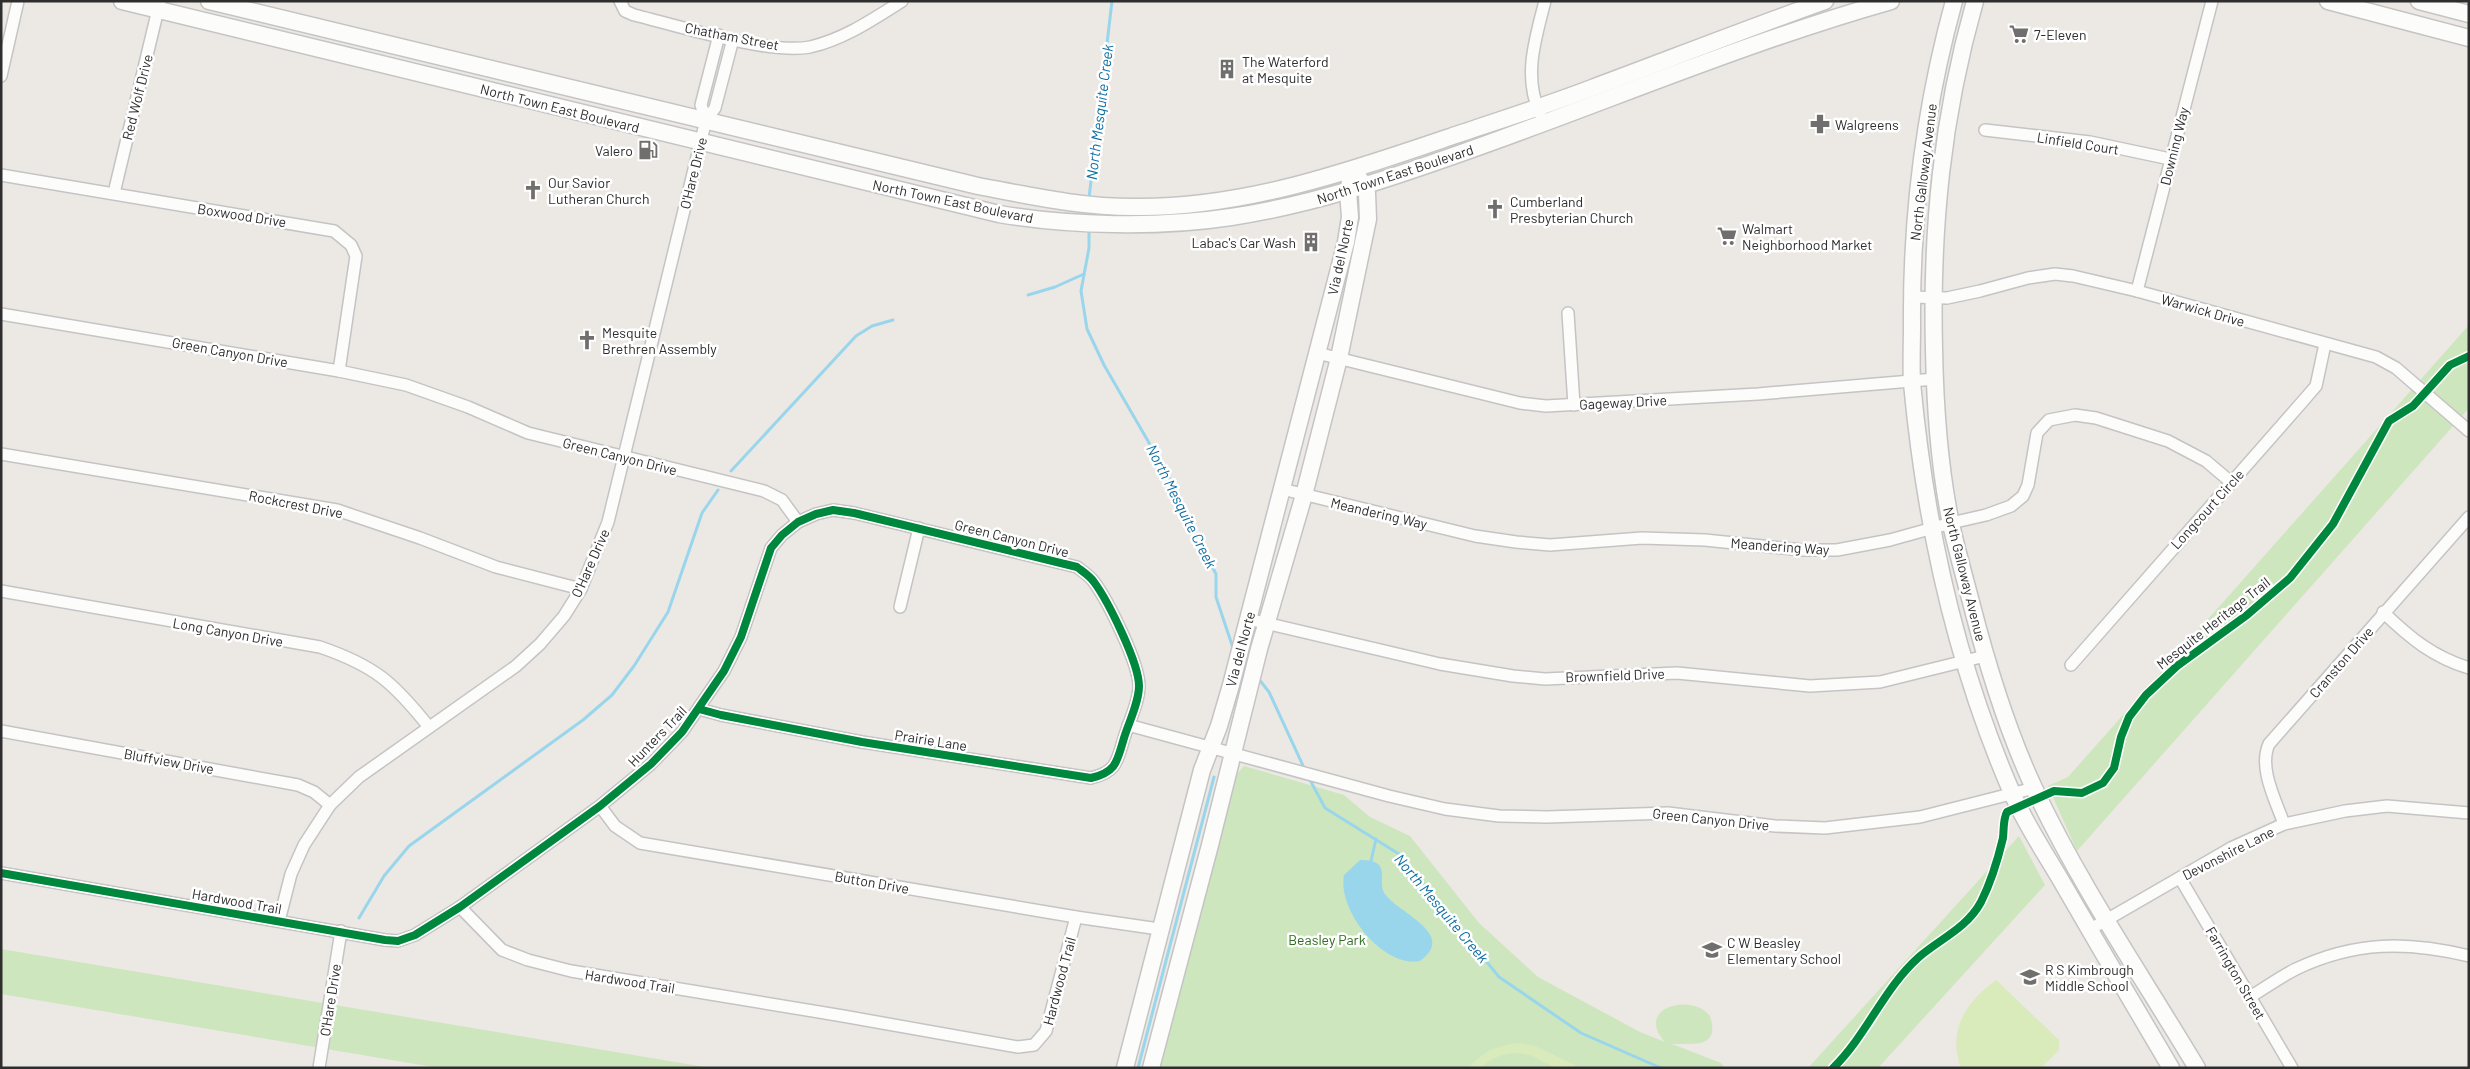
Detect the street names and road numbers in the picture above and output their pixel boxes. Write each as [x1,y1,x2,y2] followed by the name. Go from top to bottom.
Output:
[683,19,781,53] street label: Chatham Street
[118,52,156,142] street label: Red Wolf Drive
[479,80,641,136] street label: North Town East Boulevard
[1906,102,1940,242] street label: North Galloway Avenue
[2156,105,2192,187] street label: Downing Way
[2036,128,2120,158] street label: Linfield Court
[676,135,710,211] street label: O'Hare Drive
[1315,141,1475,207] street label: North Town East Boulevard
[871,176,1035,226] street label: North Town East Boulevard
[196,200,288,230] street label: Boxwood Drive
[1324,217,1356,297] street label: Via del Norte
[2159,290,2247,330] street label: Warwick Drive
[171,333,289,371] street label: Green Canyon Drive
[1579,391,1667,413] street label: Gageway Drive
[561,434,679,478] street label: Green Canyon Drive
[2167,466,2247,552] street label: Longcourt Circle
[247,487,345,521] street label: Rockcrest Drive
[1329,494,1430,533] street label: Meandering Way
[1940,505,1990,643] street label: North Galloway Avenue
[953,516,1071,560] street label: Green Canyon Drive
[567,526,613,600] street label: O'Hare Drive
[1730,534,1830,558] street label: Meandering Way
[2153,573,2273,673] street label: Mesquite Heritage Trail
[1222,609,1258,689] street label: Via del Norte
[171,614,285,650] street label: Long Canyon Drive
[2305,623,2377,701] street label: Cranston Drive
[1565,665,1665,685] street label: Brownfield Drive
[624,702,690,770] street label: Hunters Trail
[894,726,968,754] street label: Prairie Lane
[123,745,215,777] street label: Bluffview Drive
[1652,804,1770,834] street label: Green Canyon Drive
[2179,823,2277,883] street label: Devonshire Lane
[833,867,911,897] street label: Button Drive
[191,885,283,917] street label: Hardwood Trail
[2203,923,2269,1023] street label: Farrington Street
[1039,935,1079,1027] street label: Hardwood Trail
[316,962,344,1038] street label: O'Hare Drive
[584,966,676,996] street label: Hardwood Trail

